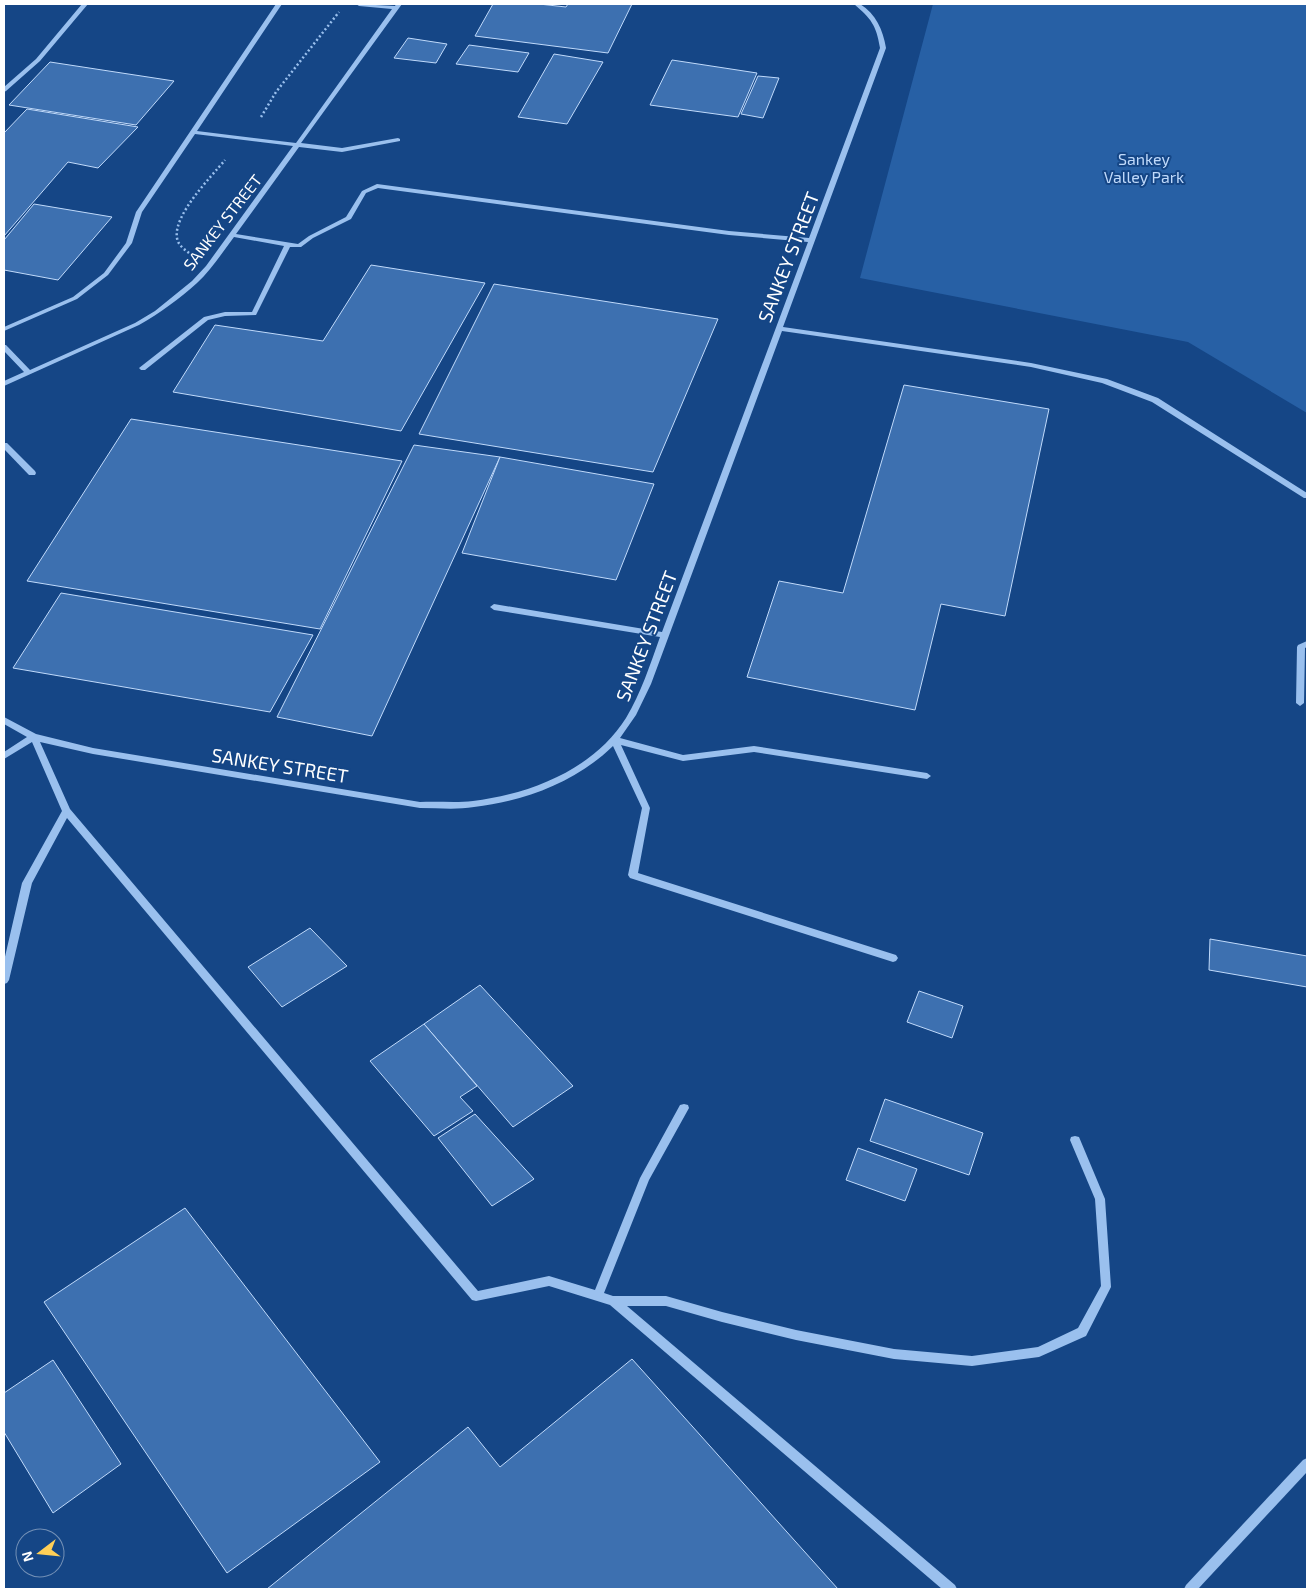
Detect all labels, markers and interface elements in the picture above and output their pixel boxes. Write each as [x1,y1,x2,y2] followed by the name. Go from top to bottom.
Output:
[1104,149,1184,186] park label: Sankey Valley Park
[179,170,265,274] street label: SANKEY STREET
[753,189,823,325] street label: SANKEY STREET
[611,568,681,704] street label: SANKEY STREET
[210,743,350,787] street label: SANKEY STREET
[15,1528,65,1578] north arrow
[17,1550,37,1564] text: N

